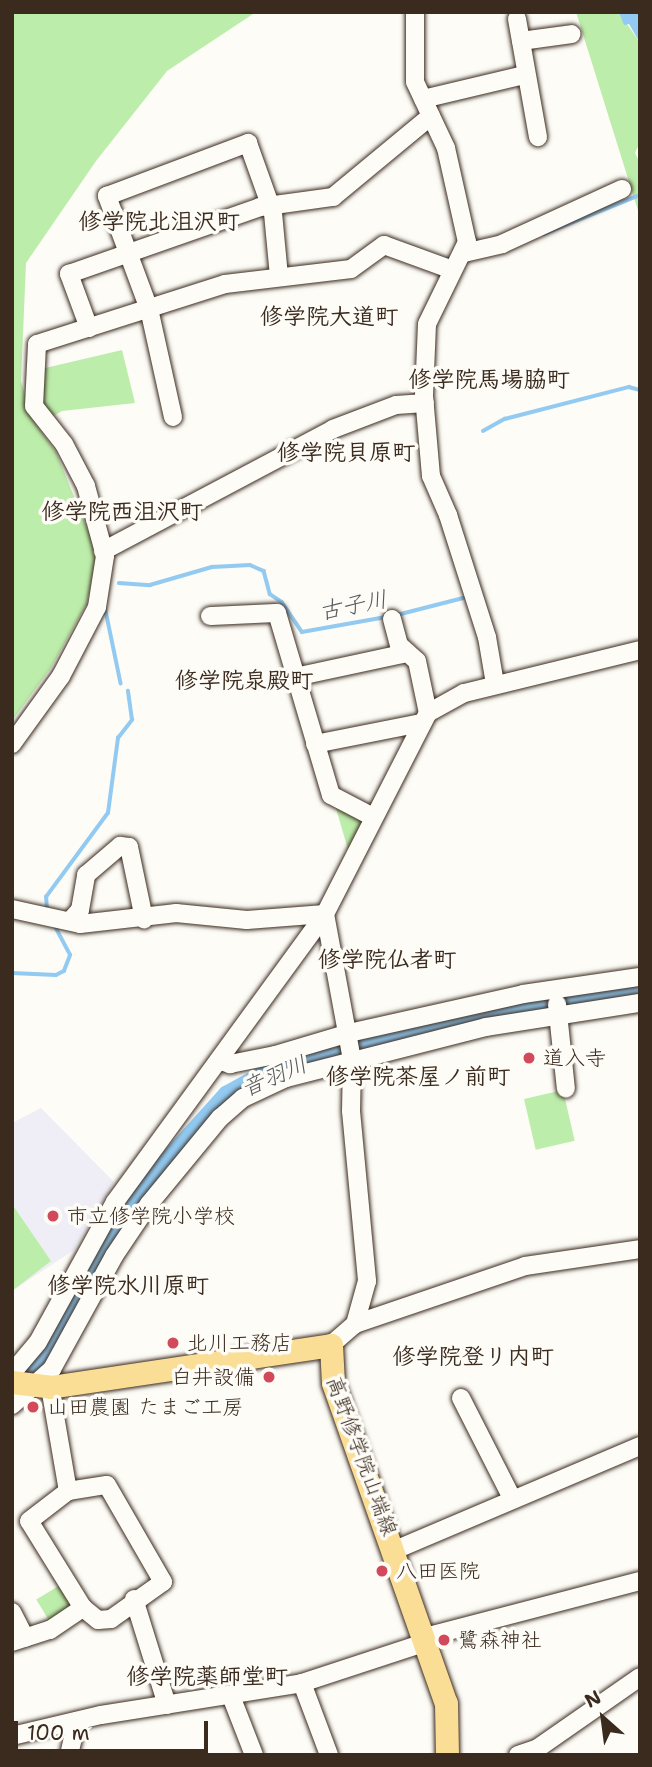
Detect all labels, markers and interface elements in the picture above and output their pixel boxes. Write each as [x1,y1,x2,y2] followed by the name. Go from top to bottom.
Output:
[79,207,239,235] district label: 修学院北沮沢町
[260,302,398,330] district label: 修学院大道町
[409,365,569,393] district label: 修学院馬場脇町
[277,438,415,466] district label: 修学院貝原町
[42,497,202,525] district label: 修学院西沮沢町
[317,585,389,625] water label: 古子川
[175,666,313,694] district label: 修学院泉殿町
[318,945,456,973] district label: 修学院仏者町
[543,1045,606,1071] place label: 道入寺
[237,1050,311,1102] water label: 音羽川
[521,1050,537,1066] marker: 道入寺
[326,1062,510,1090] district label: 修学院茶屋ノ前町
[67,1203,235,1229] place label: 市立修学院小学校
[45,1208,61,1224] marker: 市立修学院小学校
[48,1271,208,1299] district label: 修学院水川原町
[187,1330,292,1356] place label: 北川工務店
[165,1335,181,1351] marker: 北川工務店
[393,1342,553,1370] district label: 修学院登リ内町
[171,1364,255,1390] place label: 白井設備
[261,1369,277,1385] marker: 白井設備
[321,1373,403,1539] street label: 高野修学院山端線
[47,1394,243,1420] place label: 山田農園 たまご工房
[25,1399,41,1415] marker: 山田農園 たまご工房
[396,1558,480,1584] place label: 八田医院
[374,1563,390,1579] marker: 八田医院
[458,1627,542,1653] place label: 鷺森神社
[436,1632,452,1648] marker: 鷺森神社
[127,1662,287,1690] district label: 修学院薬師堂町
[568,1683,638,1753] north arrow
[580,1684,605,1714] text: N
[18,1708,212,1752] scale bar
[27,1719,90,1747] text: 100 m

